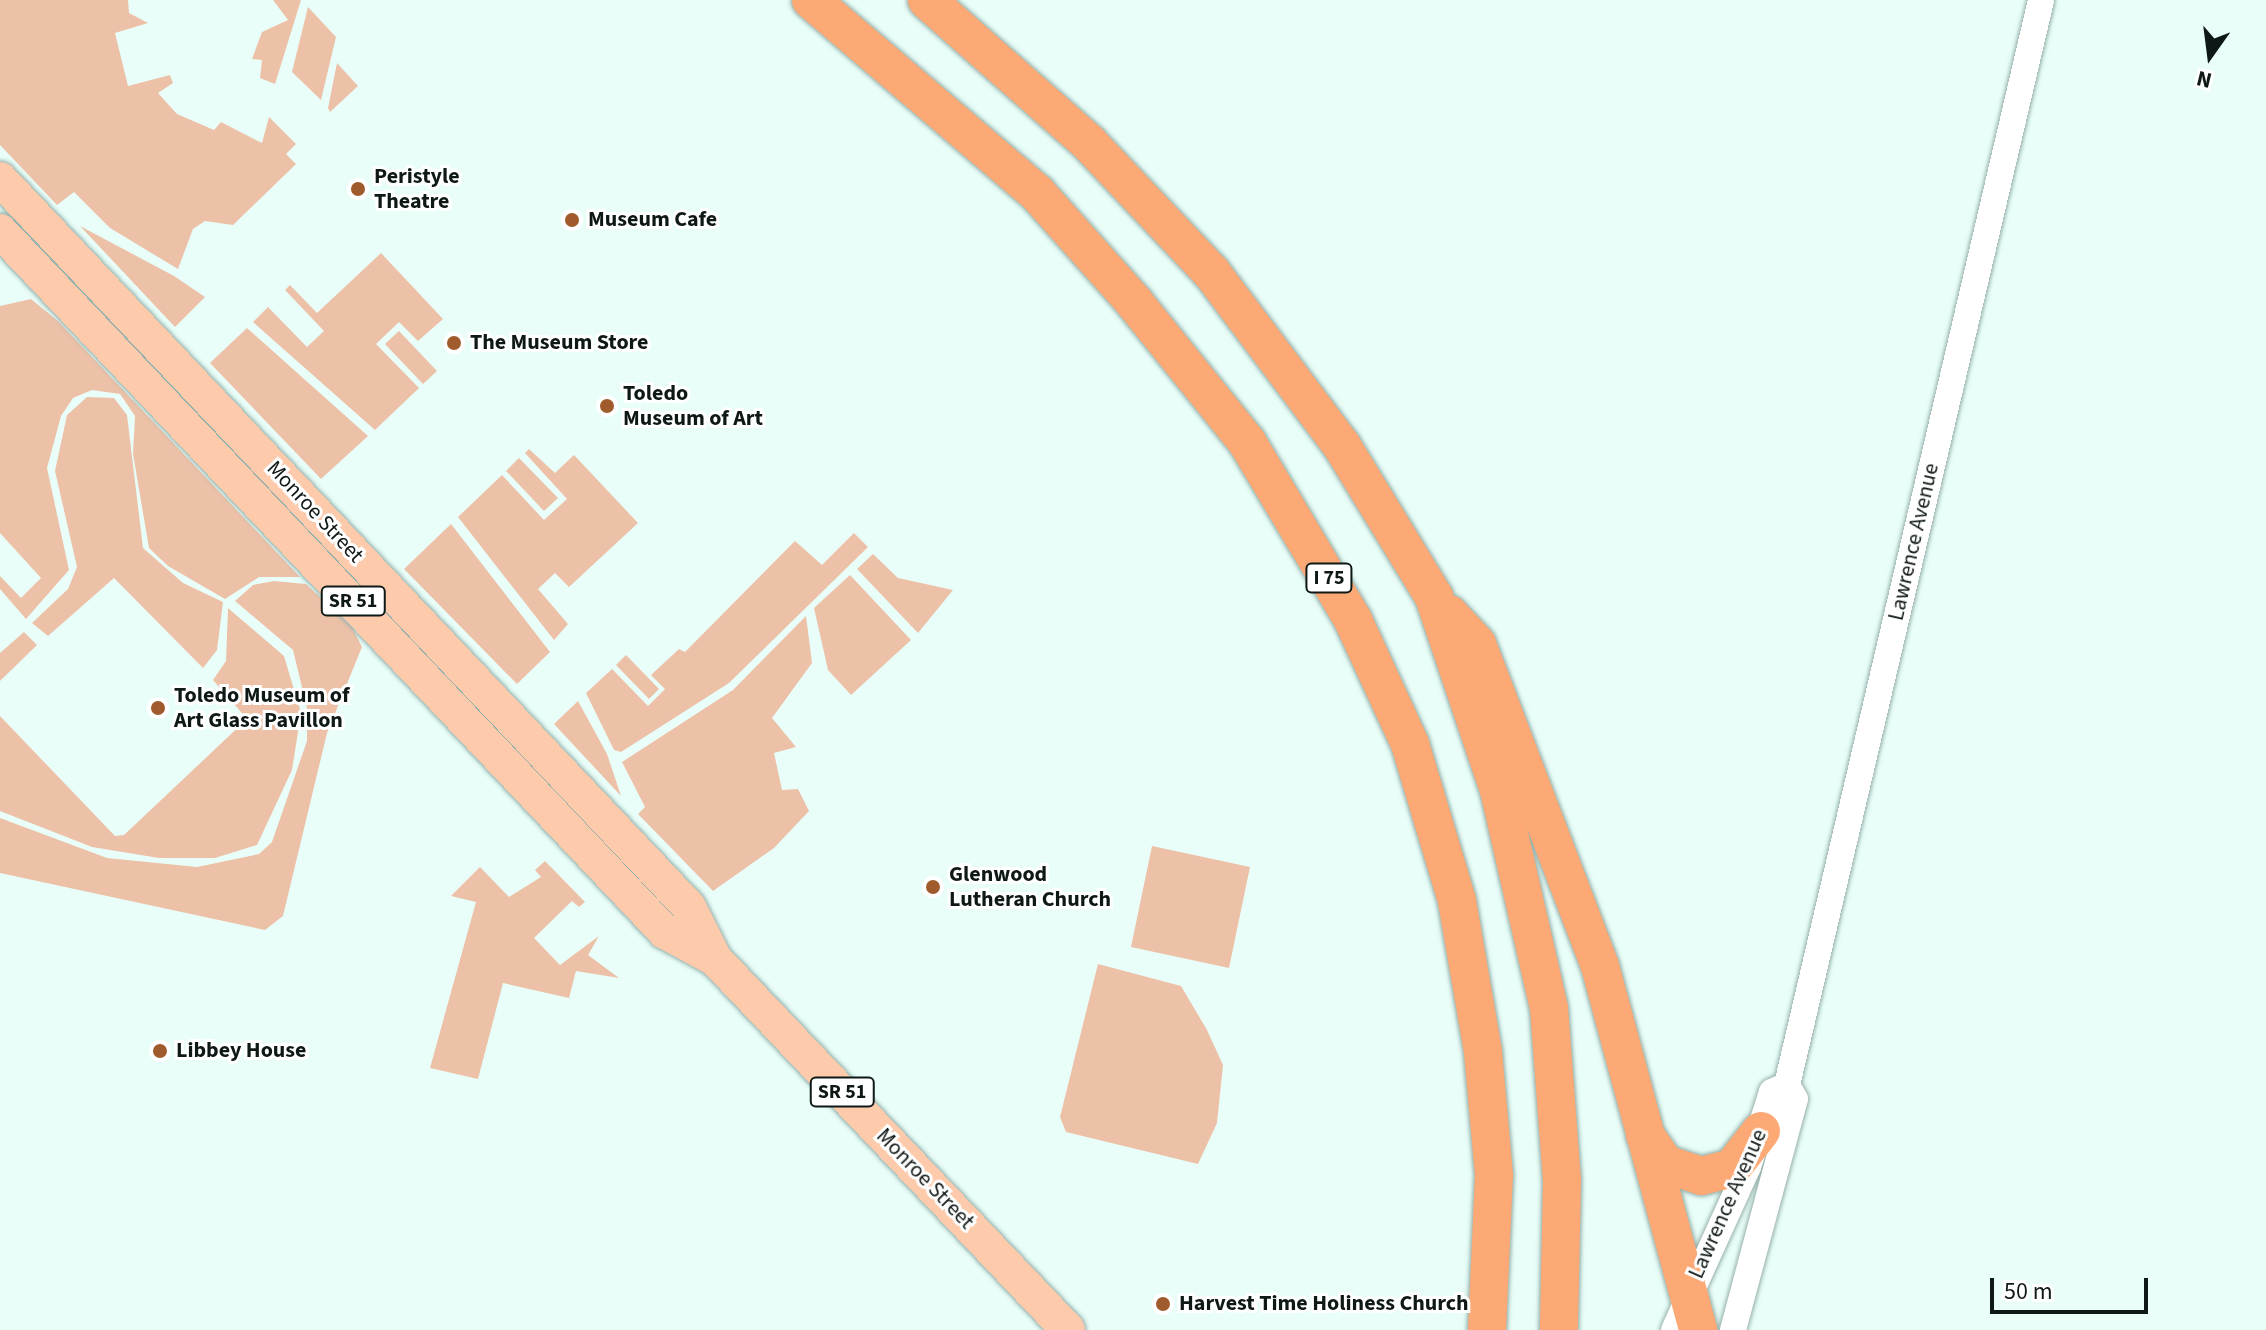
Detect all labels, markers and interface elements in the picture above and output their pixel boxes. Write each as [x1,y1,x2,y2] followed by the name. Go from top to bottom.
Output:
[2170,16,2250,96] north arrow
[2193,62,2215,97] text: N
[374,163,460,214] place label: Peristyle Theatre
[349,180,367,198] marker: Peristyle Theatre
[588,207,717,233] place label: Museum Cafe
[563,211,581,229] marker: Museum Cafe
[470,330,649,356] place label: The Museum Store
[445,334,463,352] marker: The Museum Store
[623,380,763,432] place label: Toledo Museum of Art
[598,397,616,415] marker: Toledo Museum of Art
[261,456,369,568] street label: Monroe Street
[1883,461,1945,623] street label: Lawrence Avenue
[1305,562,1353,594] road number: I 75
[319,585,387,617] road number: SR 51
[174,682,349,734] place label: Toledo Museum of Art Glass Pavillon
[149,699,167,717] marker: Toledo Museum of Art Glass Pavillon
[949,861,1111,912] place label: Glenwood Lutheran Church
[924,878,942,896] marker: Glenwood Lutheran Church
[176,1038,306,1064] place label: Libbey House
[151,1042,169,1060] marker: Libbey House
[808,1076,876,1108] road number: SR 51
[870,1123,980,1235] street label: Monroe Street
[1683,1125,1773,1283] street label: Lawrence Avenue
[1994,1262,2152,1312] scale bar
[2004,1274,2053,1309] text: 50 m
[1179,1291,1469,1317] place label: Harvest Time Holiness Church
[1154,1295,1172,1313] marker: Harvest Time Holiness Church

